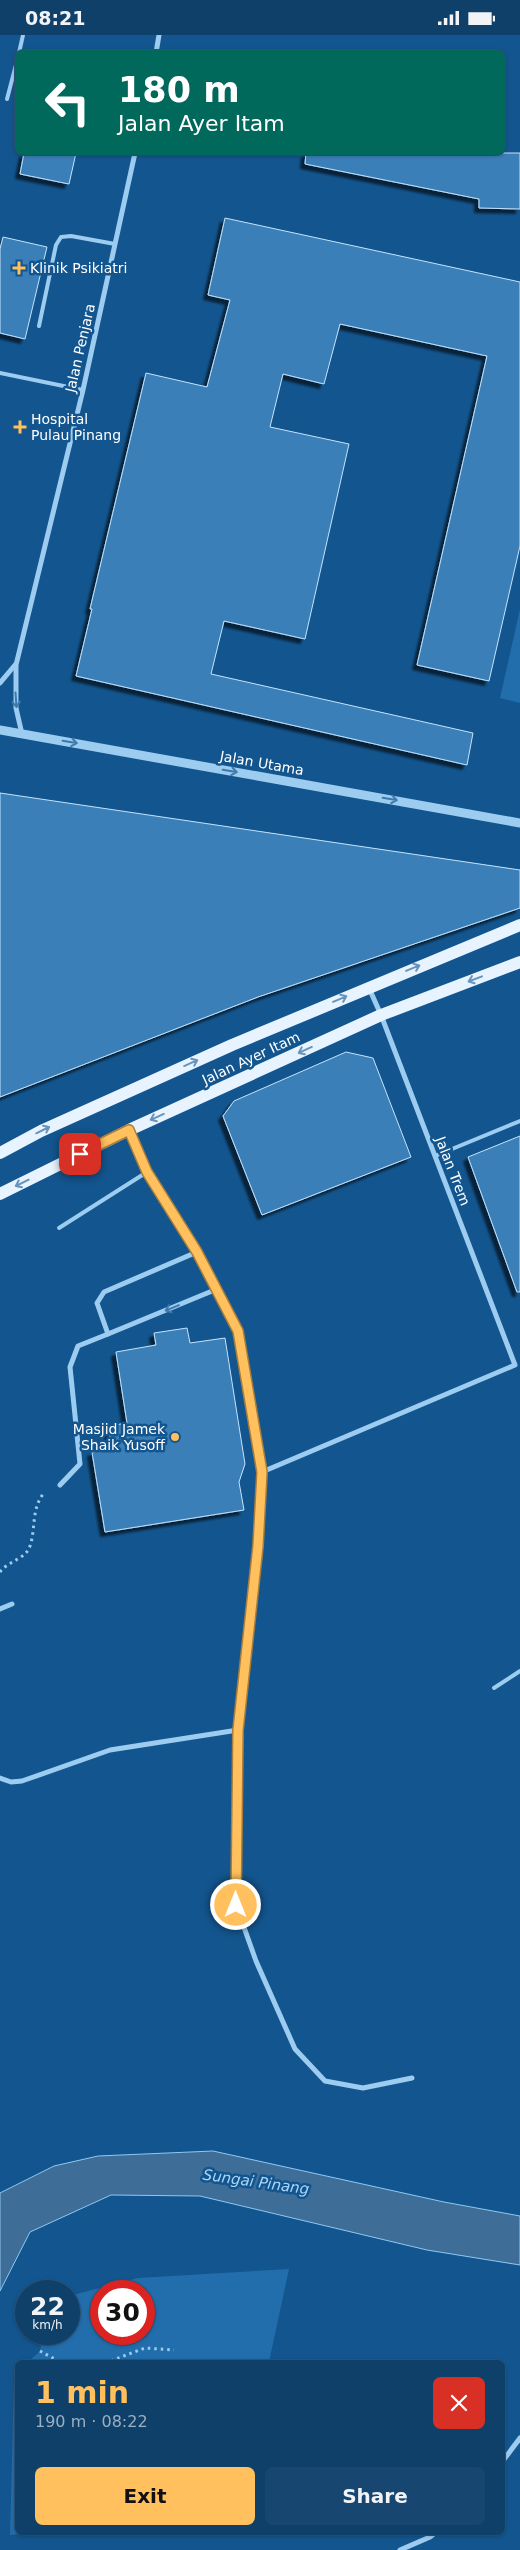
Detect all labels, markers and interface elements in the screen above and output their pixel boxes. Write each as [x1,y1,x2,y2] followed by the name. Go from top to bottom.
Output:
[25,7,85,29] text: 08:21
[35,70,100,135] icon: left
[118,70,240,110] text: 180 m
[118,111,285,136] text: Jalan Ayer Itam
[30,260,127,276] place label: Klinik Psikiatri
[12,261,26,275] marker: Klinik Psikiatri
[62,302,98,395] street label: Jalan Penjara
[31,411,121,443] place label: Hospital Pulau Pinang
[13,420,27,434] marker: Hospital Pulau Pinang
[11,691,20,707] one-way arrow
[62,738,78,748] one-way arrow
[218,748,305,778] street label: Jalan Utama
[222,766,238,776] one-way arrow
[382,795,398,805] one-way arrow
[406,963,421,972] one-way arrow
[467,975,483,984] one-way arrow
[332,993,347,1003] one-way arrow
[199,1028,302,1088] street label: Jalan Ayer Itam
[298,1046,313,1055] one-way arrow
[183,1058,198,1068] one-way arrow
[150,1113,165,1123] one-way arrow
[35,1125,50,1134] one-way arrow
[59,1133,101,1175] pin
[432,1133,473,1208] street label: Jalan Trem
[66,1140,94,1168] icon: arrive
[15,1179,30,1188] one-way arrow
[165,1303,180,1313] one-way arrow
[73,1421,166,1453] place label: Masjid Jamek Shaik Yusoff
[169,1431,181,1443] marker: Masjid Jamek Shaik Yusoff
[209,1878,261,1930] position arrow
[202,2166,310,2198] water label: Sungai Pinang
[90,2280,155,2345] speed limit sign: 30
[30,2292,65,2321] text: 22
[32,2318,63,2332] text: km/h
[35,2375,129,2410] text: 1 min
[433,2377,485,2429] button: close
[35,2412,148,2431] text: 190 m · 08:22
[35,2467,255,2525] button: Exit
[265,2467,485,2525] button: Share

